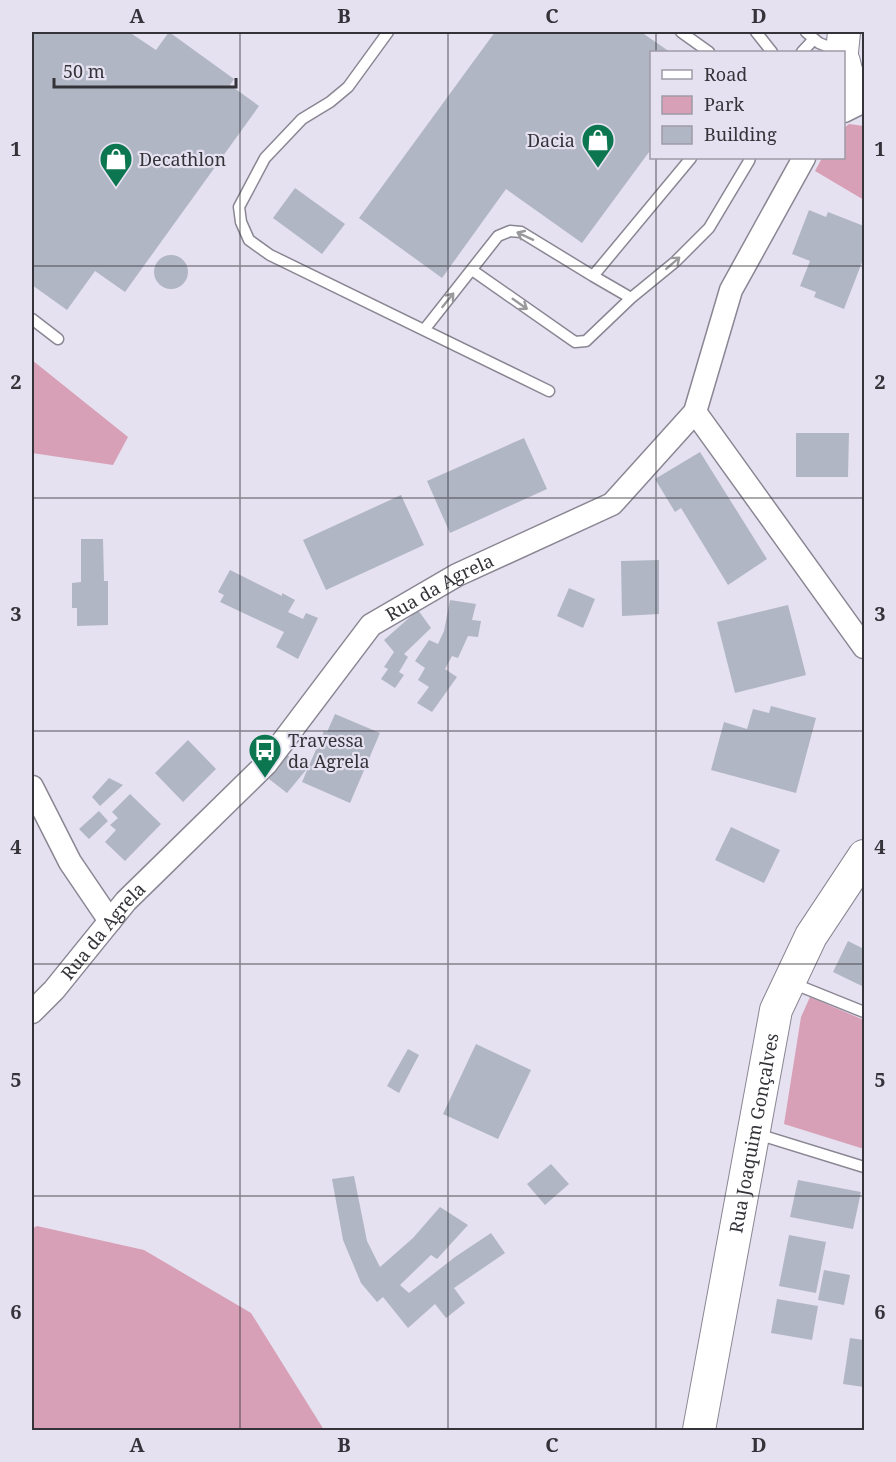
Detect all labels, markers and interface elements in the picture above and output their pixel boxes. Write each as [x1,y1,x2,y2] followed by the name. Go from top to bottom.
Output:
[129,2,145,29] text: A
[337,2,351,29] text: B
[545,2,559,29] text: C
[751,2,767,29] text: D
[54,51,236,89] scale bar
[650,51,845,159] legend
[63,59,105,83] text: 50 m
[704,62,747,86] text: Road
[704,92,744,116] text: Park
[580,122,616,169] shop icon: Dacia
[704,122,777,146] text: Building
[527,128,575,152] place label: Dacia
[10,135,22,162] text: 1
[874,135,886,162] text: 1
[98,141,134,188] shop icon: Decathlon
[139,147,226,171] place label: Decathlon
[516,230,534,241] one-way arrow
[665,256,680,270] one-way arrow
[441,292,454,308] one-way arrow
[511,297,527,310] one-way arrow
[10,368,22,395] text: 2
[874,368,886,395] text: 2
[381,548,497,626] street label: Rua da Agrela
[10,600,22,627] text: 3
[874,600,886,627] text: 3
[288,728,370,773] place label: Travessa da Agrela
[247,732,283,779] bus stop icon: Travessa da Agrela
[10,833,22,860] text: 4
[874,833,886,860] text: 4
[55,877,150,984] street label: Rua da Agrela
[723,1031,784,1235] street label: Rua Joaquim Gonçalves
[10,1066,22,1093] text: 5
[874,1066,886,1093] text: 5
[10,1298,22,1325] text: 6
[874,1298,886,1325] text: 6
[129,1431,145,1458] text: A
[337,1431,351,1458] text: B
[545,1431,559,1458] text: C
[751,1431,767,1458] text: D

